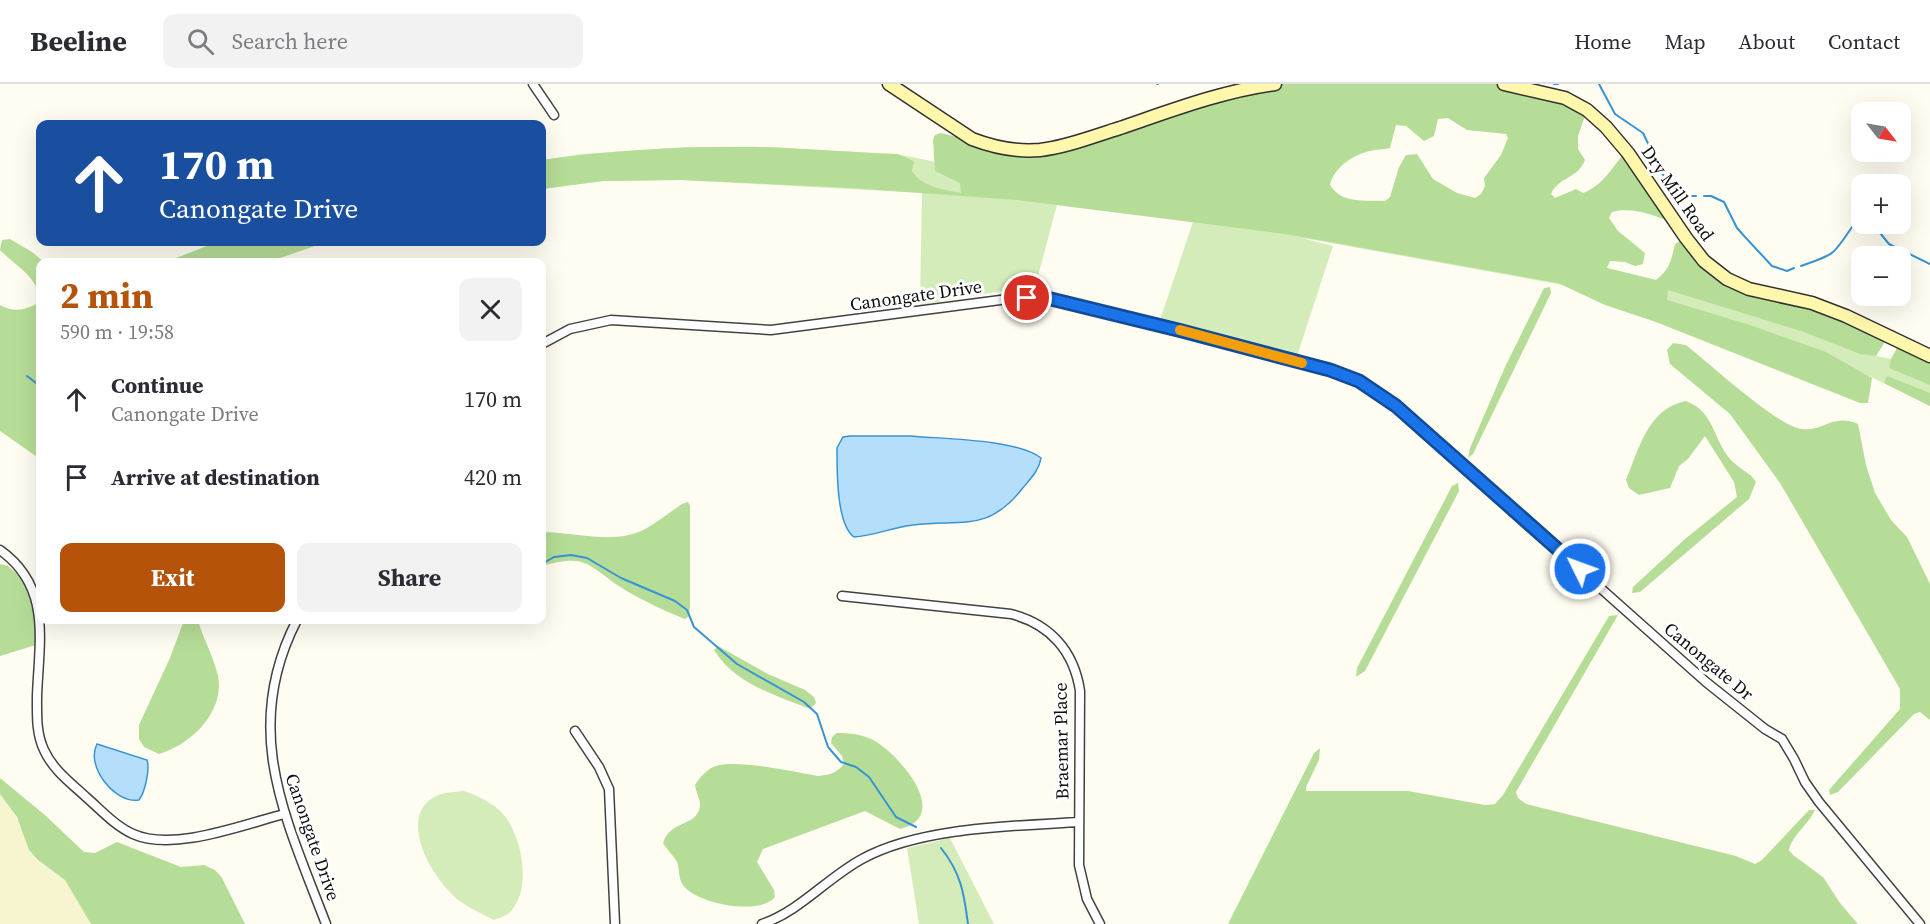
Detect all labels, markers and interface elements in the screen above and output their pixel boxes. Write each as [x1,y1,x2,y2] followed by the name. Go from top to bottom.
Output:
[163,14,583,68] search box
[30,22,127,60] text: Beeline
[184,25,217,58] icon: search
[232,26,348,56] text: Search here
[1574,27,1632,56] text: Home
[1665,27,1706,56] text: Map
[1739,27,1795,56] text: About
[1828,27,1900,56] text: Contact
[1851,102,1911,162] north arrow
[1851,102,1911,306] map controls
[159,135,274,193] text: 170 m
[1636,140,1720,246] street label: Dry Mill Road
[60,144,138,222] icon: ahead
[1851,174,1911,234] button: +
[159,190,358,227] text: Canongate Drive
[1851,246,1911,306] button: −
[60,271,153,320] text: 2 min
[1001,272,1052,323] pin
[848,273,984,317] street label: Canongate Drive
[459,278,522,341] button: close
[1010,281,1043,314] icon: arrive
[60,318,174,346] text: 590 m · 19:58
[111,370,204,400] text: Continue
[60,383,93,416] icon: ahead
[464,384,522,414] text: 170 m
[111,400,259,428] text: Canongate Drive
[60,461,93,494] icon: arrive
[111,462,320,492] text: Arrive at destination
[464,462,522,492] text: 420 m
[1548,537,1612,601] position arrow
[60,543,285,612] button: Exit
[297,543,522,612] button: Share
[1659,616,1759,706] street label: Canongate Dr
[1047,682,1075,800] street label: Braemar Place
[280,770,346,904] street label: Canongate Drive

